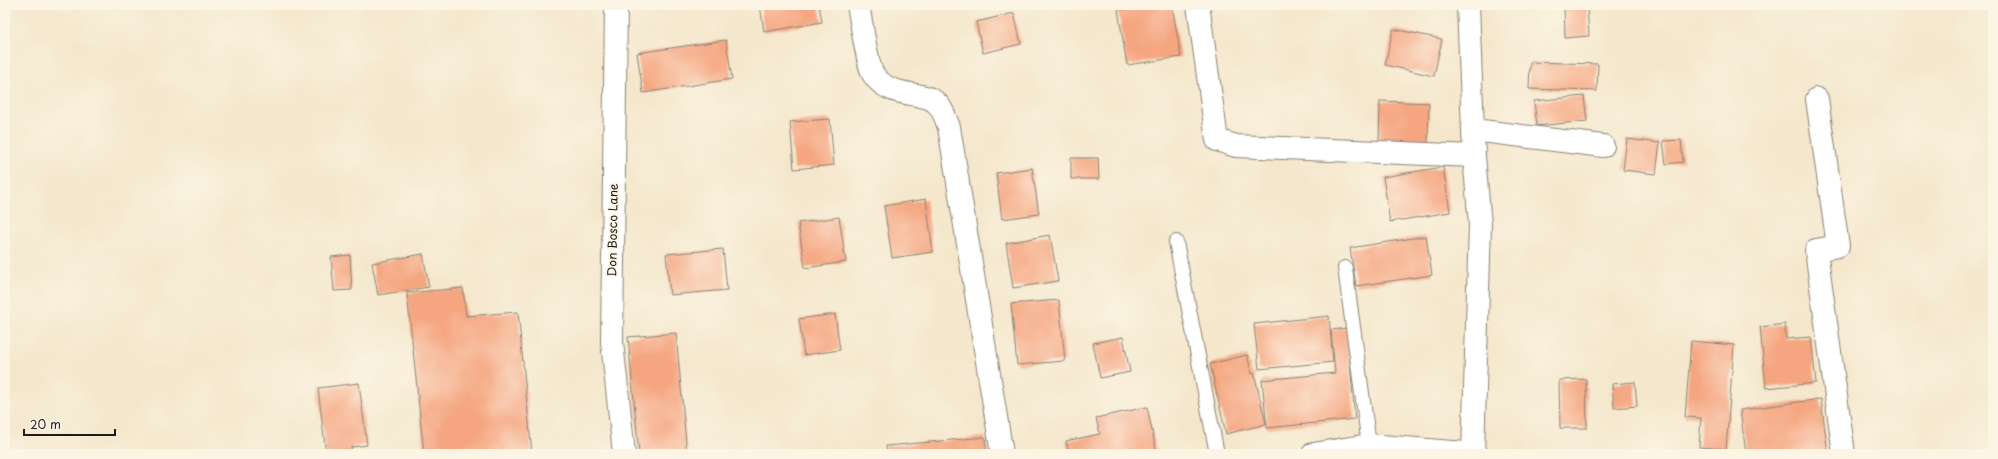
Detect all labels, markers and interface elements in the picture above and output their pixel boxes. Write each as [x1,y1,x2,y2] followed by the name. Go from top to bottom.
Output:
[602,183,622,277] street label: Don Bosco Lane
[24,411,115,437] scale bar
[30,415,61,433] text: 20 m

